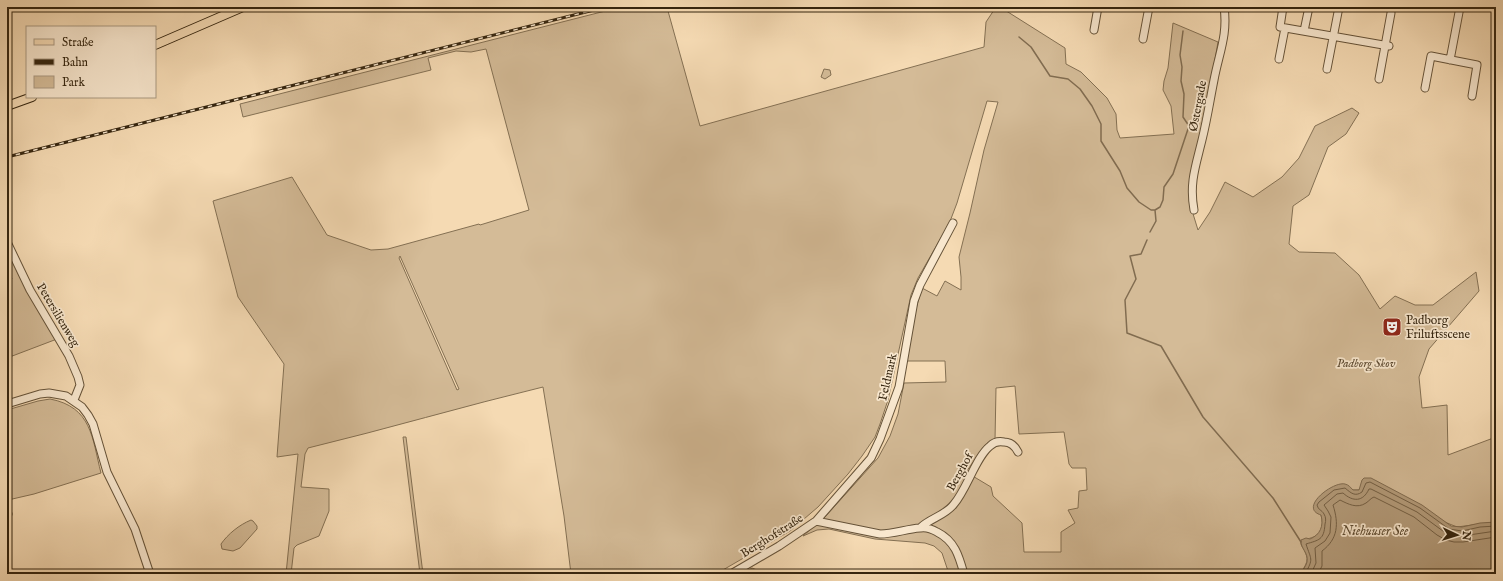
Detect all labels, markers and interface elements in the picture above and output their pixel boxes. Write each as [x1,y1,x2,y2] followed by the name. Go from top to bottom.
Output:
[26,26,156,98] legend
[62,35,94,50] text: Straße
[62,55,89,70] text: Bahn
[62,75,85,90] text: Park
[1186,79,1210,133] street label: Østergade
[33,280,83,350] street label: Petersilienweg
[1406,313,1470,342] place label: Padborg Friluftsscene
[1381,316,1403,338] theatre icon: Padborg Friluftsscene
[875,351,901,402] street label: Feldmark
[1337,356,1396,372] park label: Padborg Skov
[943,448,978,494] street label: Berghof
[738,511,807,561] street label: Berghofstraße
[1437,515,1477,555] north arrow
[1342,523,1409,540] water label: Niehuuser See
[1459,529,1473,541] text: N

